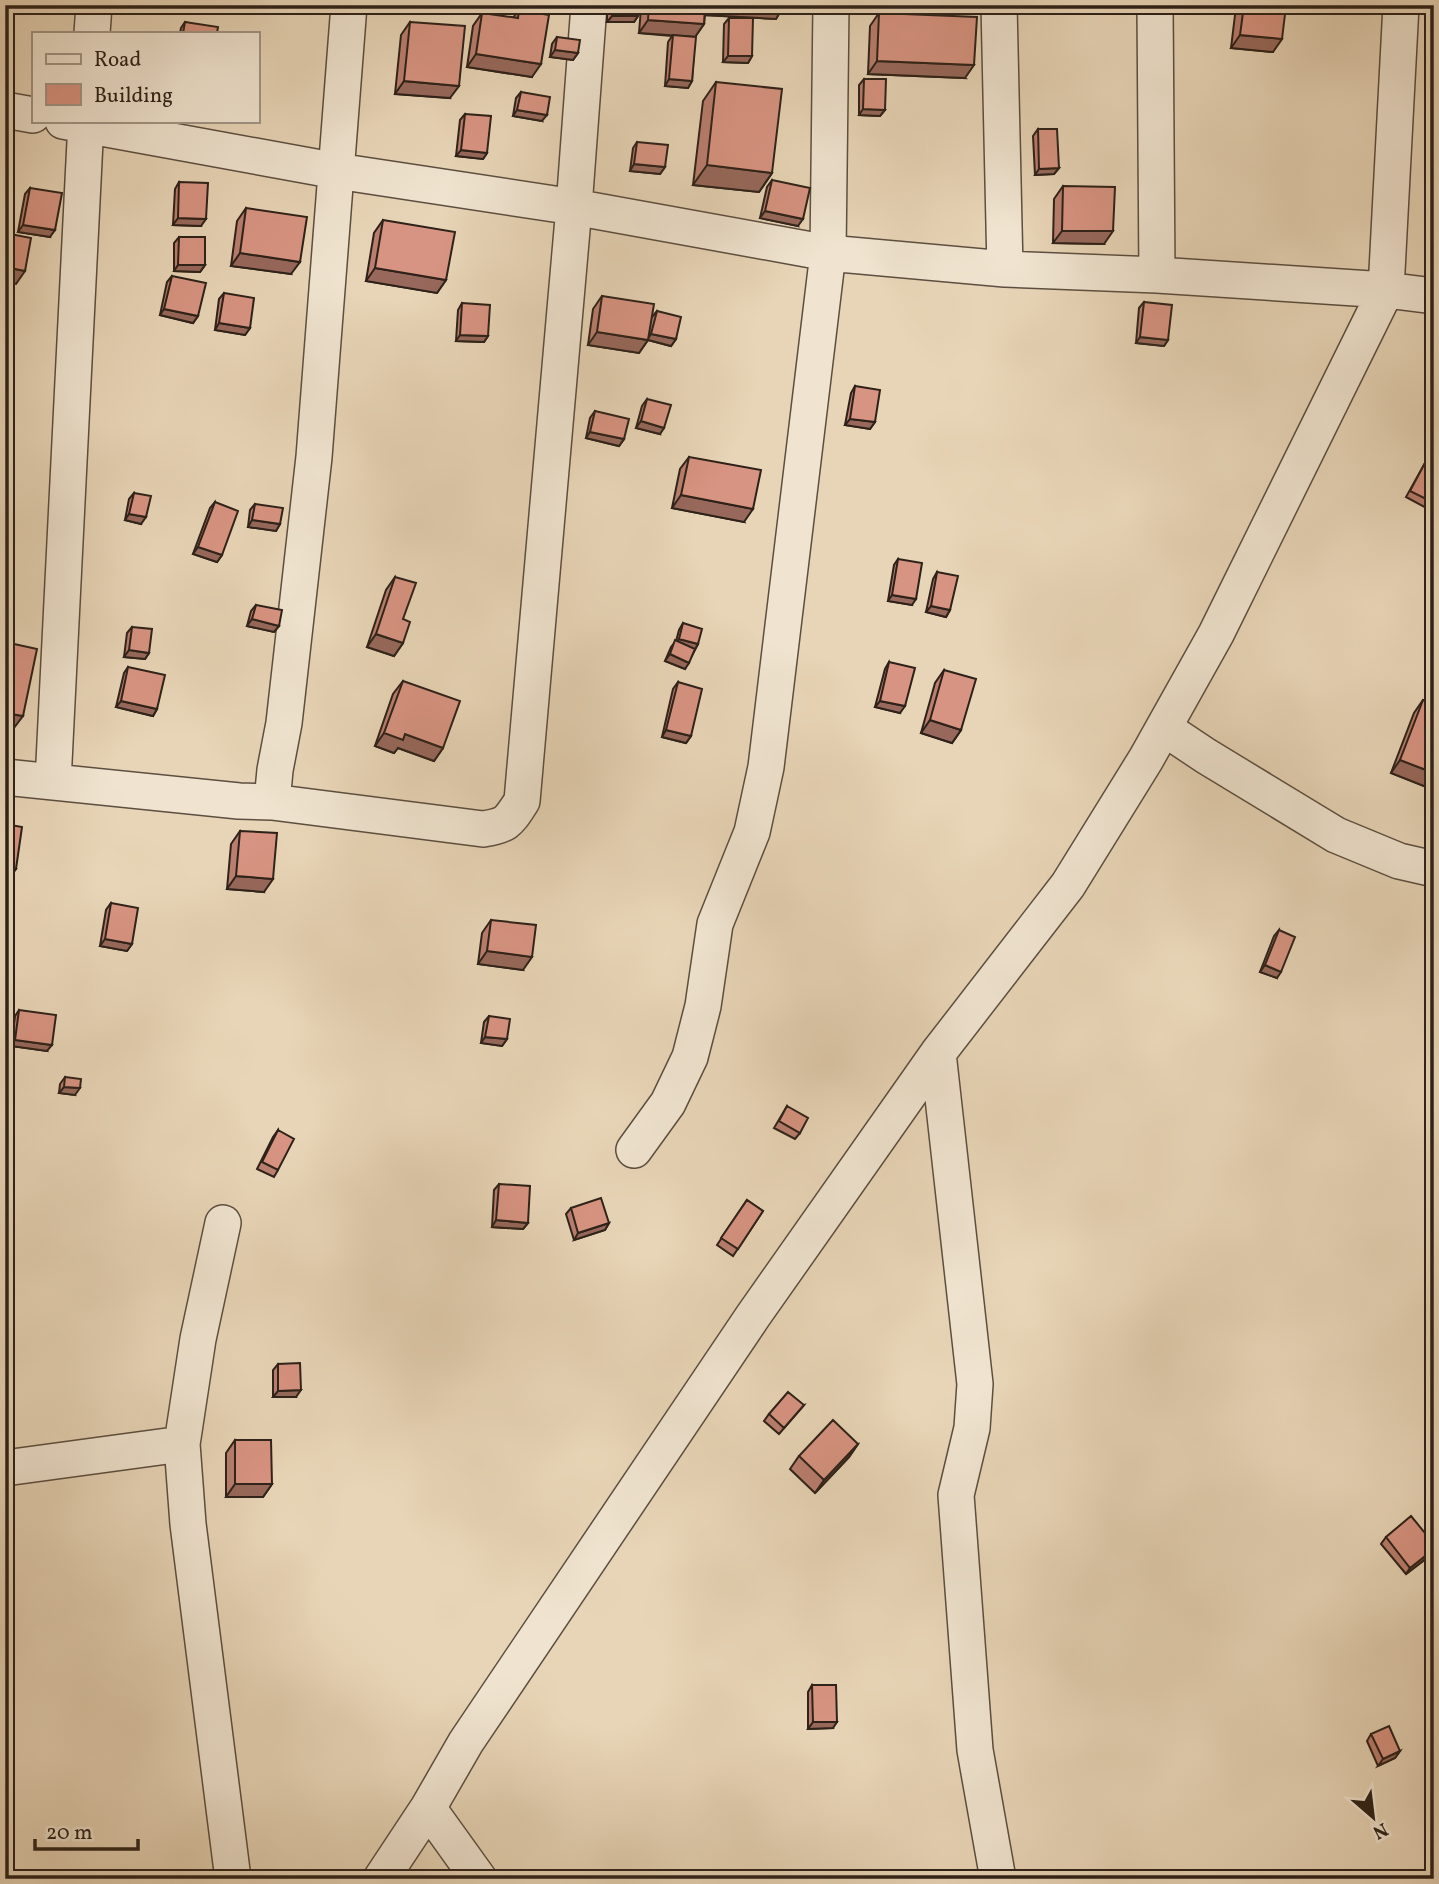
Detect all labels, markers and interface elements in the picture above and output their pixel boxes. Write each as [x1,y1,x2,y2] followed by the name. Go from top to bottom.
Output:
[32,32,259,122] legend
[94,46,141,75] text: Road
[94,82,173,111] text: Building
[1338,1783,1408,1853] north arrow
[35,1807,138,1851] scale bar
[1368,1816,1392,1845] text: N
[46,1819,92,1848] text: 20 m

